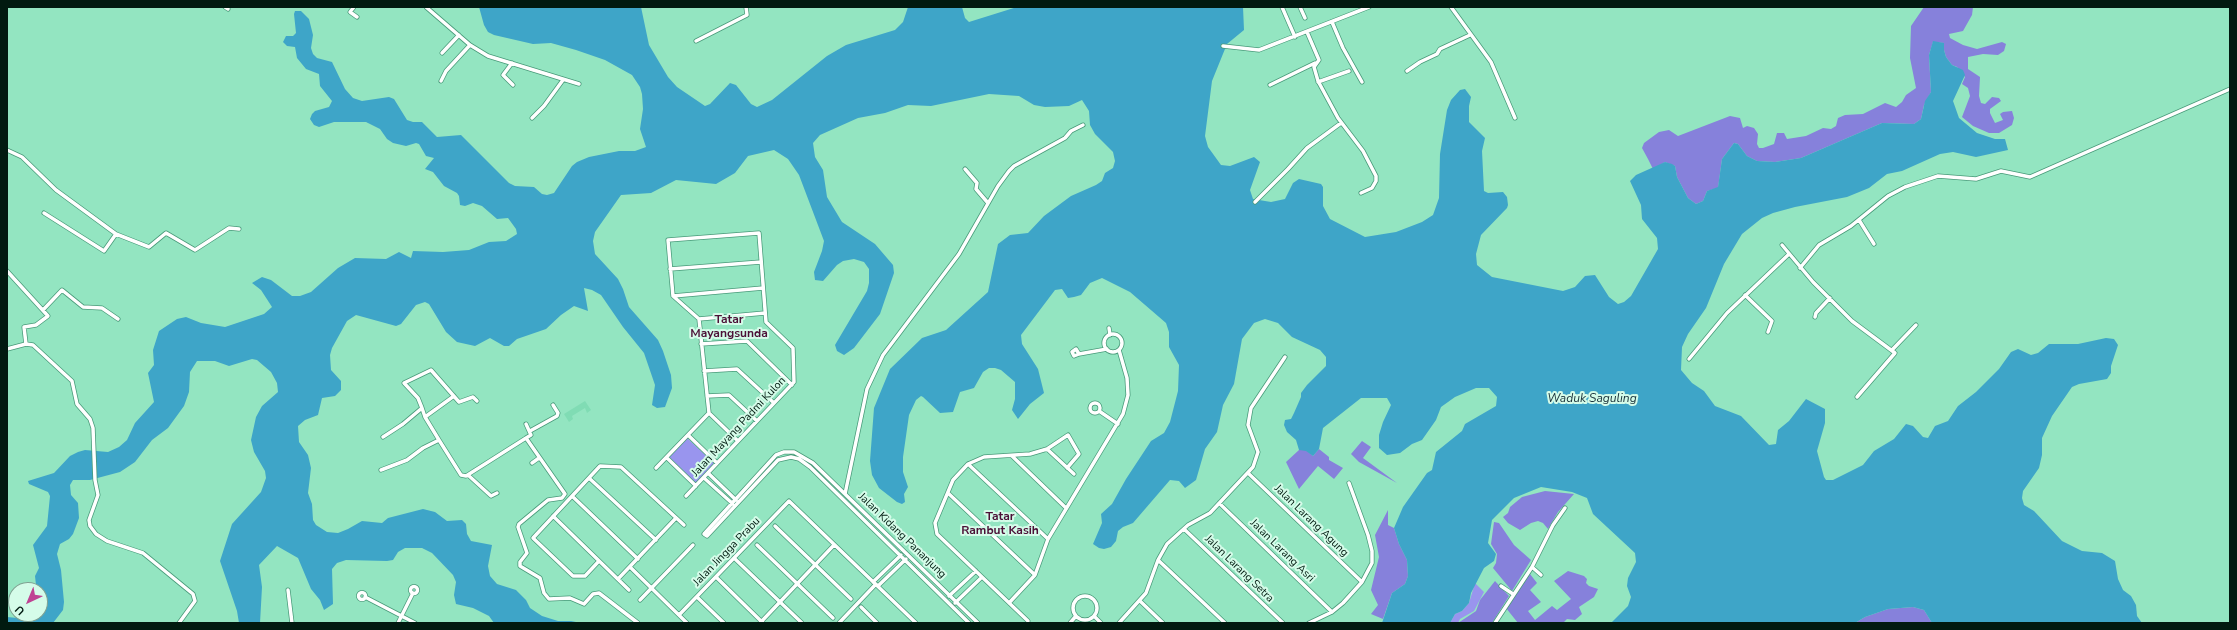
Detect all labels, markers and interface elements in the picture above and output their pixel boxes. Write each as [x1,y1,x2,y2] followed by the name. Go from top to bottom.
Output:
[690,313,768,341] district label: Tatar Mayangsunda
[689,374,789,480] street label: Jalan Mayang Padmi Kulon
[1547,392,1637,406] water label: Waduk Saguling
[1271,482,1351,560] street label: Jalan Larang Agung
[855,491,949,581] street label: Jalan Kidang Pananjung
[961,510,1039,538] district label: Tatar Rambut Kasih
[691,515,763,589] street label: Jalan Jingga Prabu
[1247,517,1317,585] street label: Jalan Larang Asri
[1202,533,1276,605] street label: Jalan Larang Setra
[8,582,48,622] north arrow
[12,602,28,618] text: U

